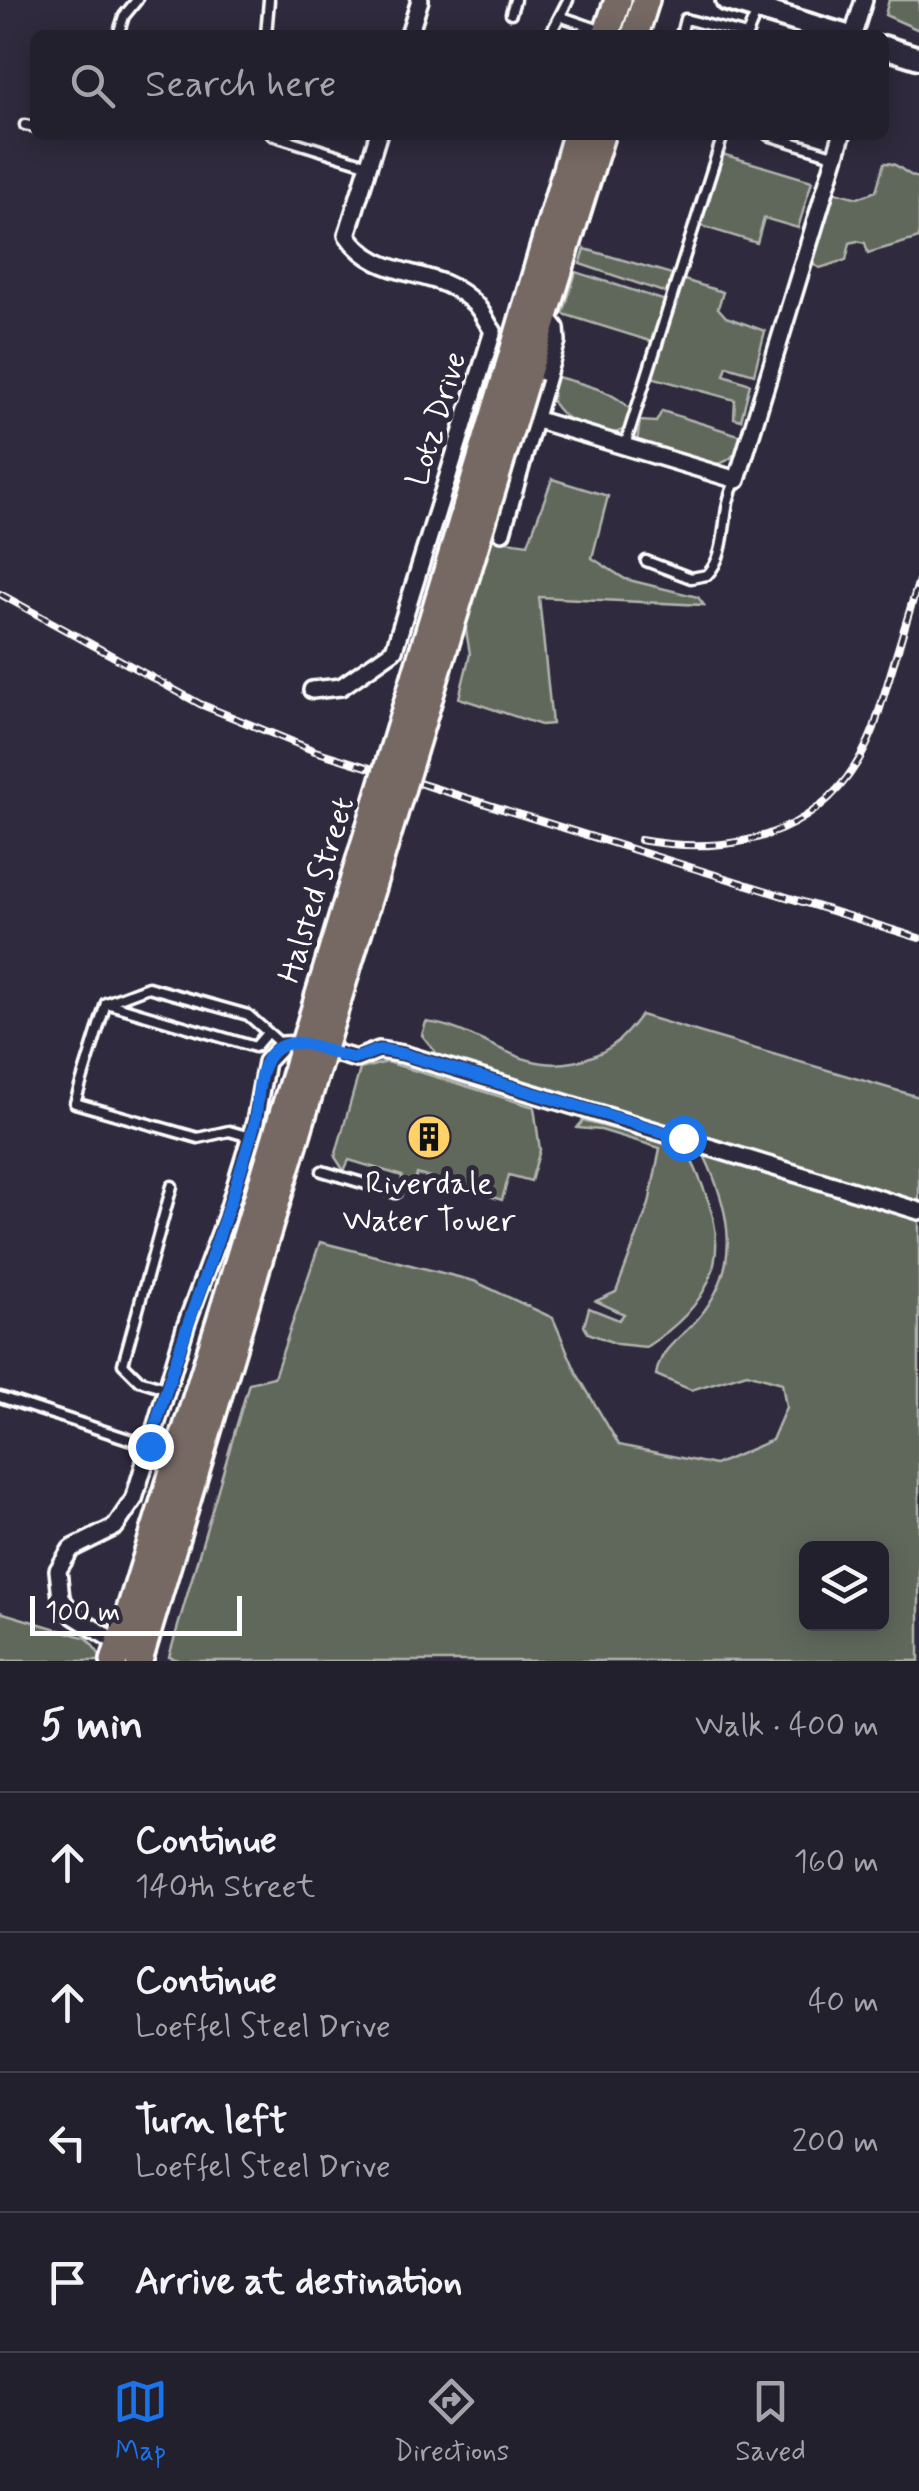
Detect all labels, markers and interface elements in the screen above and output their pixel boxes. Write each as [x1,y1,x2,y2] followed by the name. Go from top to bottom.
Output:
[30,30,889,140] search box
[65,58,120,113] icon: search
[145,61,336,110] text: Search here
[397,347,477,491] street label: Lotz Drive
[269,792,365,988] street label: Halsted Street
[406,1114,452,1160] building icon: Riverdale Water Tower
[661,1116,707,1162] route start
[342,1163,516,1242] place label: Riverdale Water Tower
[128,1424,174,1470] route end
[799,1541,889,1631] map controls
[799,1541,889,1631] button: layers
[30,1591,242,1636] scale bar
[45,1595,120,1632] text: 100 m
[40,1699,143,1754] text: 5 min
[695,1705,879,1747] text: Walk · 400 m
[135,1817,277,1866] text: Continue
[40,1835,95,1890] icon: ahead
[794,1841,879,1883] text: 160 m
[135,1866,315,1908] text: 140th Street
[135,1957,277,2006] text: Continue
[40,1975,95,2030] icon: ahead
[808,1981,879,2023] text: 40 m
[135,2006,391,2048] text: Loeffel Steel Drive
[135,2097,287,2146] text: Turn left
[40,2115,95,2170] icon: left
[792,2121,879,2163] text: 200 m
[135,2146,391,2188] text: Loeffel Steel Drive
[40,2255,95,2310] icon: arrive
[135,2258,462,2307] text: Arrive at destination
[113,2374,168,2471] tab: Map
[394,2374,509,2471] tab: Directions
[735,2374,806,2471] tab: Saved

